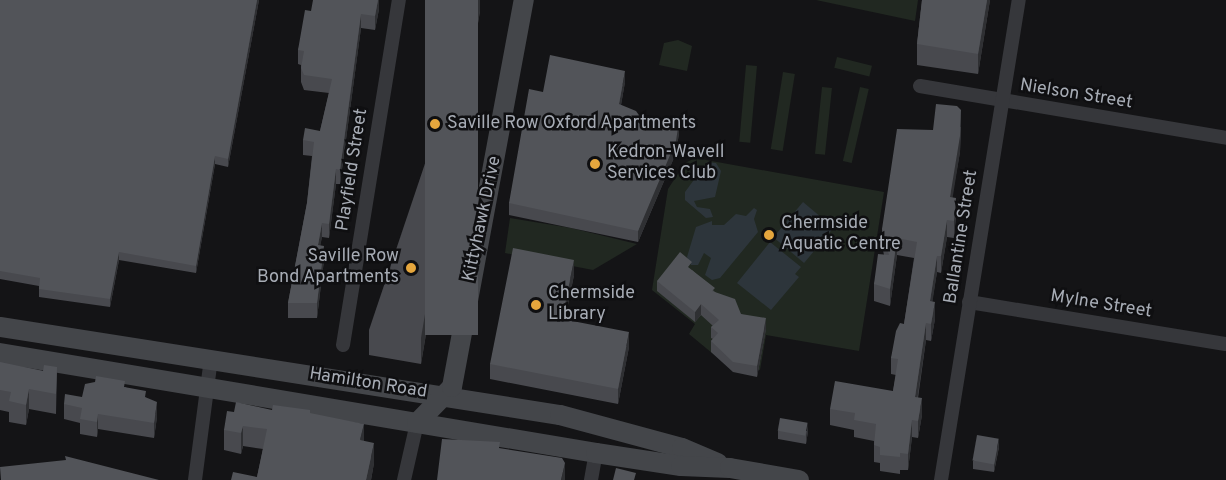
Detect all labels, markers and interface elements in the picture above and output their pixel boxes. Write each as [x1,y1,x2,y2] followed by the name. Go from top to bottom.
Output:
[1018,75,1134,115] street label: Nielson Street
[333,107,373,233] street label: Playfield Street
[447,113,697,135] place label: Saville Row Oxford Apartments
[428,117,442,131] marker: Saville Row Oxford Apartments
[607,143,724,186] place label: Kedron-Wavell Services Club
[459,154,507,284] street label: Kittyhawk Drive
[588,157,602,171] marker: Kedron-Wavell Services Club
[941,168,983,306] street label: Ballantine Street
[781,214,901,256] place label: Chermside Aquatic Centre
[762,228,776,242] marker: Chermside Aquatic Centre
[256,247,399,290] place label: Saville Row Bond Apartments
[404,261,418,275] marker: Saville Row Bond Apartments
[548,284,635,326] place label: Chermside Library
[1049,286,1153,324] street label: Mylne Street
[529,298,543,312] marker: Chermside Library
[308,364,428,404] street label: Hamilton Road

